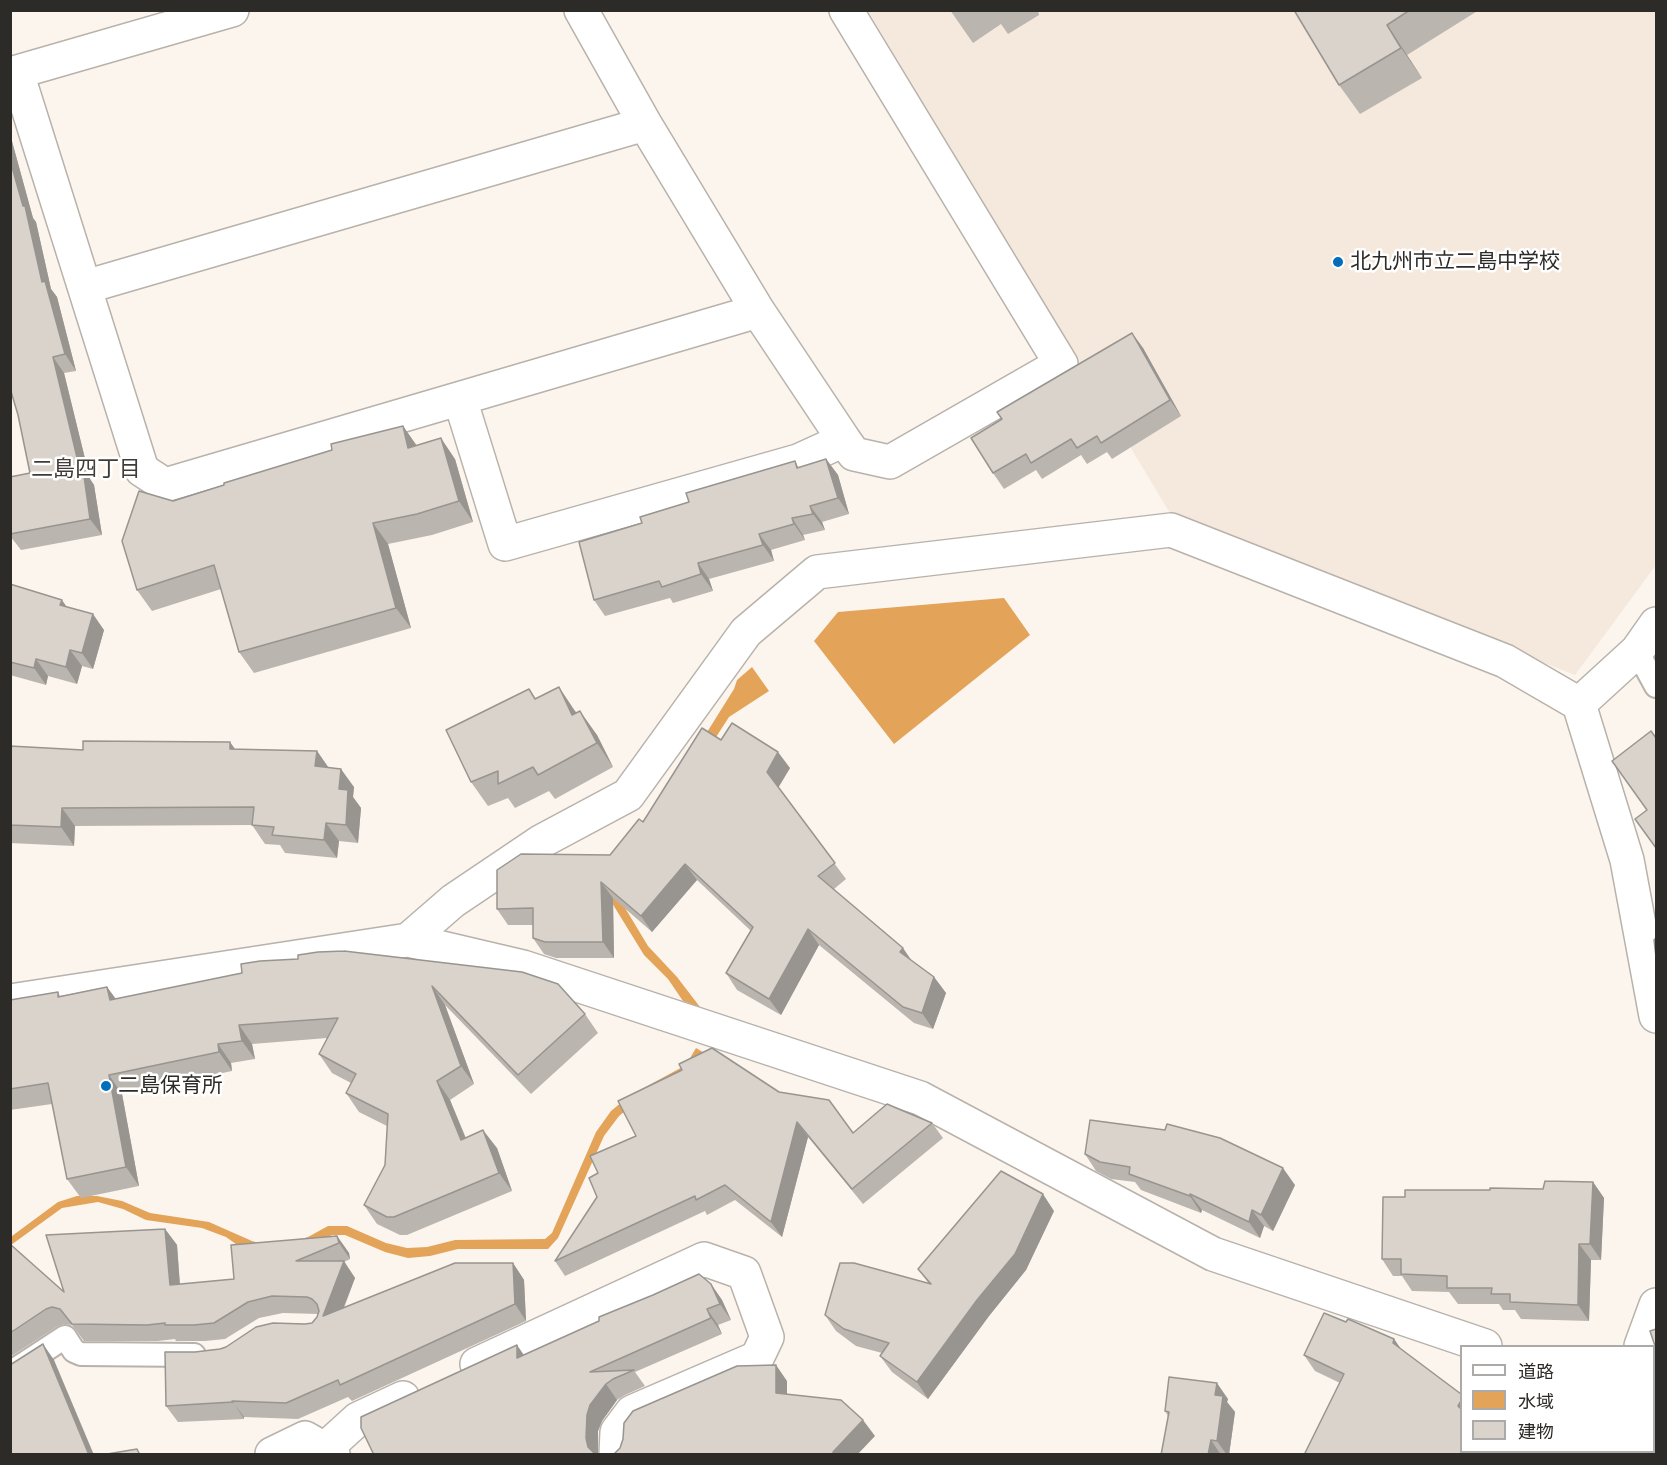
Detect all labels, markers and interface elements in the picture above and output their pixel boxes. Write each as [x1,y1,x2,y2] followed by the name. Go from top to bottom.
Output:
[1350,249,1560,275] place label: 北九州市立二島中学校
[1331,255,1345,269] marker: 北九州市立二島中学校
[31,457,141,483] district label: 二島四丁目
[118,1073,223,1099] place label: 二島保育所
[99,1079,113,1093] marker: 二島保育所
[1460,1345,1655,1453] legend
[1518,1360,1554,1383] text: 道路
[1518,1390,1554,1413] text: 水域
[1518,1420,1554,1443] text: 建物

